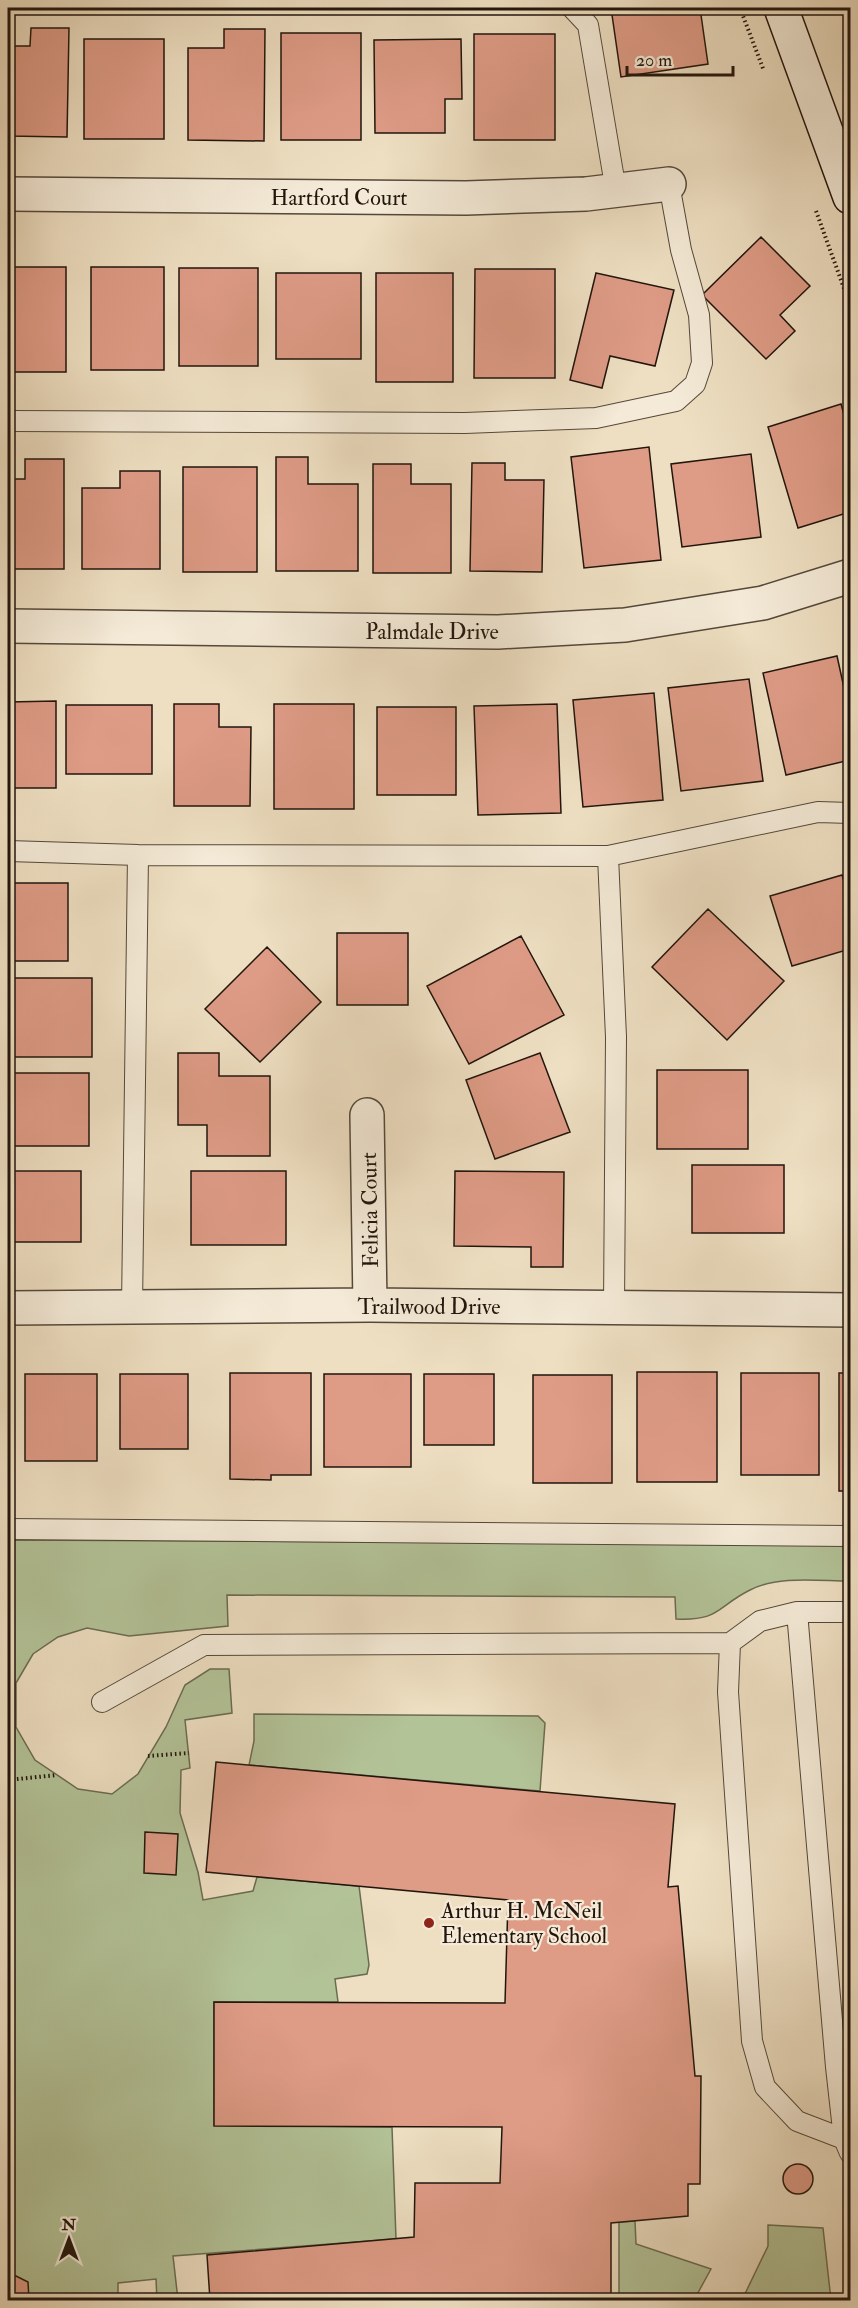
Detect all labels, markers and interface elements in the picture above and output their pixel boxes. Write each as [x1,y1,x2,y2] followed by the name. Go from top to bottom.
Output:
[627,39,734,77] scale bar
[636,49,672,72] text: 20 m
[271,184,407,212] street label: Hartford Court
[365,618,499,646] street label: Palmdale Drive
[355,1152,385,1268] street label: Felicia Court
[358,1293,500,1321] street label: Trailwood Drive
[440,1897,607,1950] place label: Arthur H. McNeil Elementary School
[422,1916,436,1930] marker: Arthur H. McNeil Elementary School
[39,2209,99,2269] north arrow
[61,2215,77,2235] text: N

